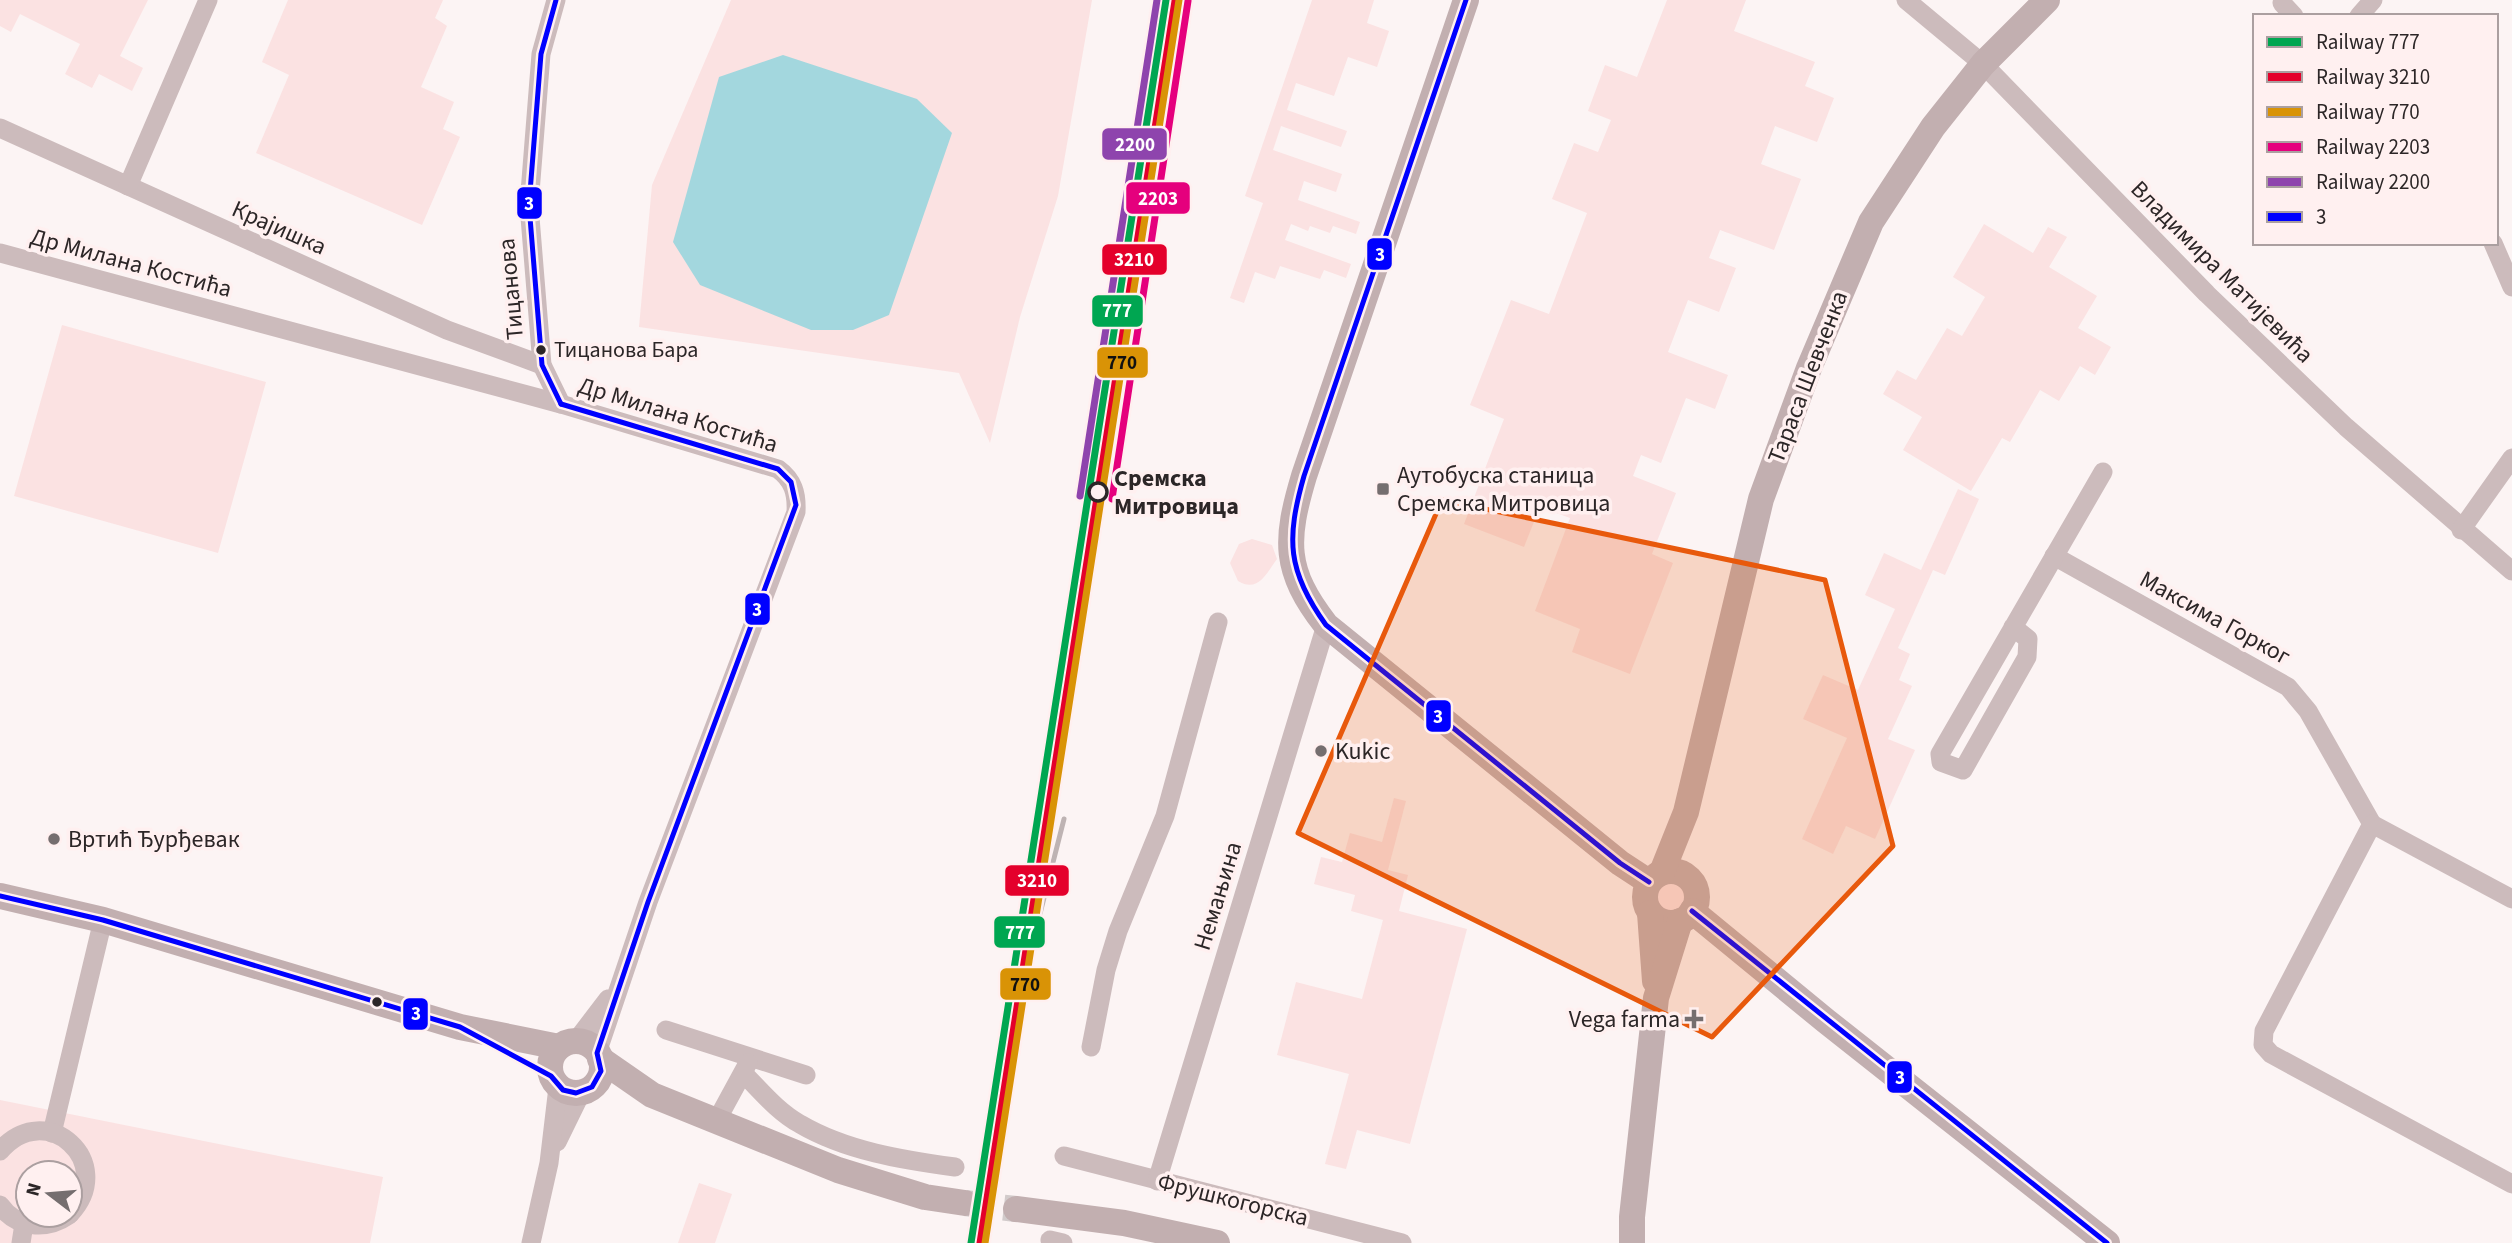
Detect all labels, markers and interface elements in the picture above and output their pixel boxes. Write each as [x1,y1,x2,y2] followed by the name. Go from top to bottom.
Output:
[2253,14,2498,245] legend
[2316,27,2420,57] text: Railway 777
[2316,62,2430,92] text: Railway 3210
[2316,97,2420,127] text: Railway 770
[1101,127,1168,161] line badge: 2200
[1115,132,1155,159] text: 2200
[2316,132,2430,162] text: Railway 2203
[2316,167,2430,197] text: Railway 2200
[2123,173,2321,371] street label: Владимира Матијевића
[1125,181,1191,215] line badge: 2203
[516,186,543,220] line badge: 3
[1138,186,1178,213] text: 2203
[524,191,534,218] text: 3
[226,192,332,264] street label: Крајишка
[2316,202,2326,232] text: 3
[26,219,236,307] street label: Др Милана Костића
[489,237,533,341] street label: Тицанова
[1366,237,1393,271] line badge: 3
[1375,242,1385,269] text: 3
[1101,243,1168,276] line badge: 3210
[1114,247,1154,274] text: 3210
[1759,286,1857,468] street label: Тараса Шевченка
[1091,294,1144,328] line badge: 777
[1102,298,1132,325] text: 777
[554,334,698,366] place label: Тицанова Бара
[534,343,548,357] marker: Тицанова Бара
[1096,346,1149,379] line badge: 770
[1107,350,1137,377] text: 770
[574,368,782,462] street label: Др Милана Костића
[1397,458,1610,521] place label: Аутобуска станица Сремска Митровица
[1114,461,1239,524] place label: Сремска Митровица
[1375,481,1391,497] marker: Аутобуска станица Сремска Митровица
[1088,482,1108,502] marker: Сремска Митровица
[2133,562,2297,674] street label: Максима Горког
[744,592,771,626] line badge: 3
[752,597,762,624] text: 3
[1425,699,1452,733] line badge: 3
[1433,704,1443,731] text: 3
[1335,734,1390,769] place label: Kukic
[1313,743,1329,759] marker: Kukic
[68,822,240,857] place label: Вртић Ђурђевак
[46,831,62,847] marker: Вртић Ђурђевак
[1185,837,1251,955] street label: Немањина
[1004,864,1070,897] line badge: 3210
[1017,868,1057,895] text: 3210
[993,915,1046,949] line badge: 777
[1005,920,1035,947] text: 777
[999,967,1052,1001] line badge: 770
[1010,972,1040,999] text: 770
[370,995,384,1009] unlabelled marker
[402,997,429,1031] line badge: 3
[411,1001,421,1028] text: 3
[1569,1002,1680,1037] place label: Vega farma
[1686,1011,1702,1027] marker: Vega farma
[1886,1060,1913,1094] line badge: 3
[1895,1065,1905,1092] text: 3
[14,1159,84,1229] north arrow
[1154,1164,1312,1236] street label: Фрушкогорска
[19,1180,49,1200] text: N

